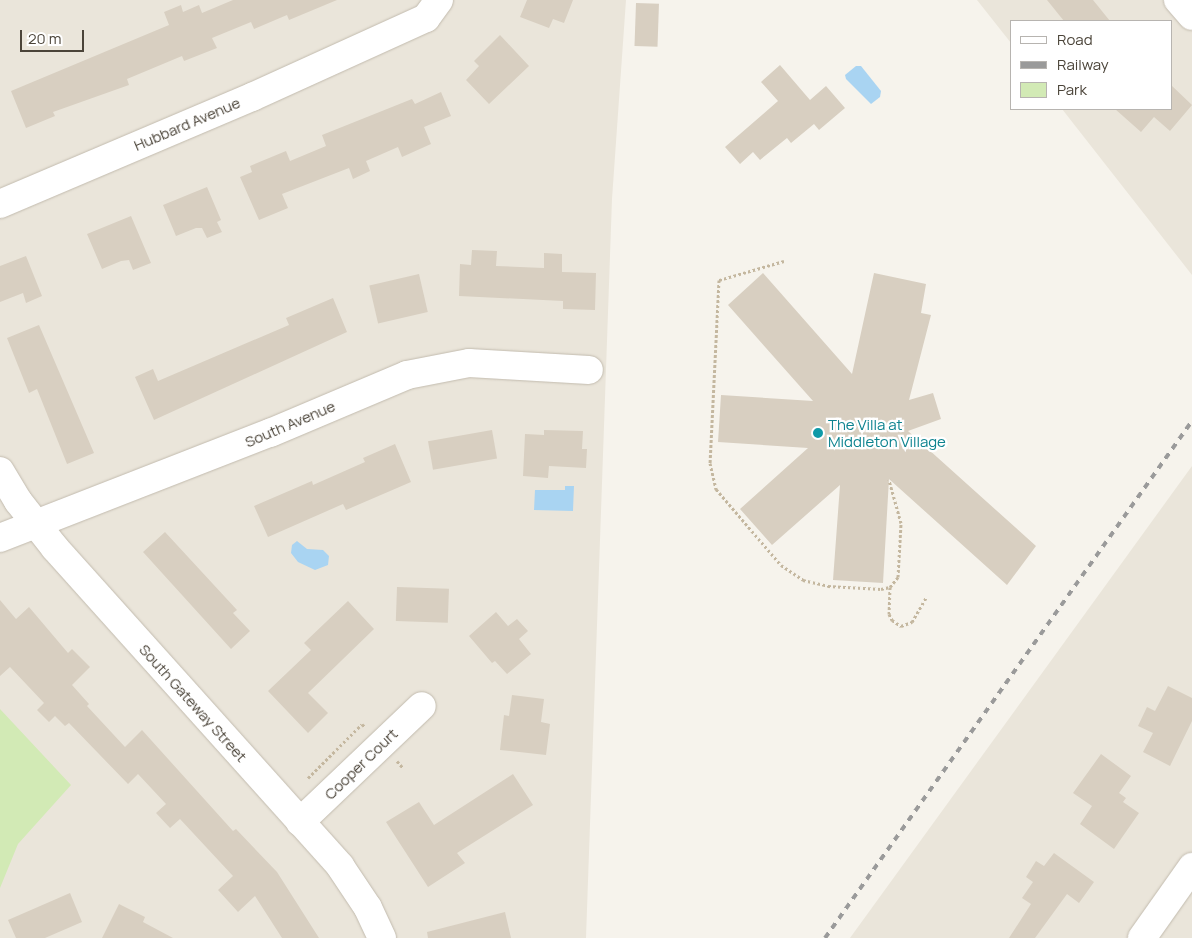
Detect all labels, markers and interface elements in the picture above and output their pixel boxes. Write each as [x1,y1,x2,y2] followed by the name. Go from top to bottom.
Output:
[22,20,86,52] scale bar
[1010,20,1172,110] legend
[28,28,61,49] text: 20 m
[1057,29,1093,50] text: Road
[1057,54,1109,75] text: Railway
[1057,79,1087,100] text: Park
[131,93,243,155] street label: Hubbard Avenue
[242,397,338,451] street label: South Avenue
[828,415,946,450] place label: The Villa at Middleton Village
[812,427,824,439] marker: The Villa at Middleton Village
[135,641,251,765] street label: South Gateway Street
[321,725,401,803] street label: Cooper Court

